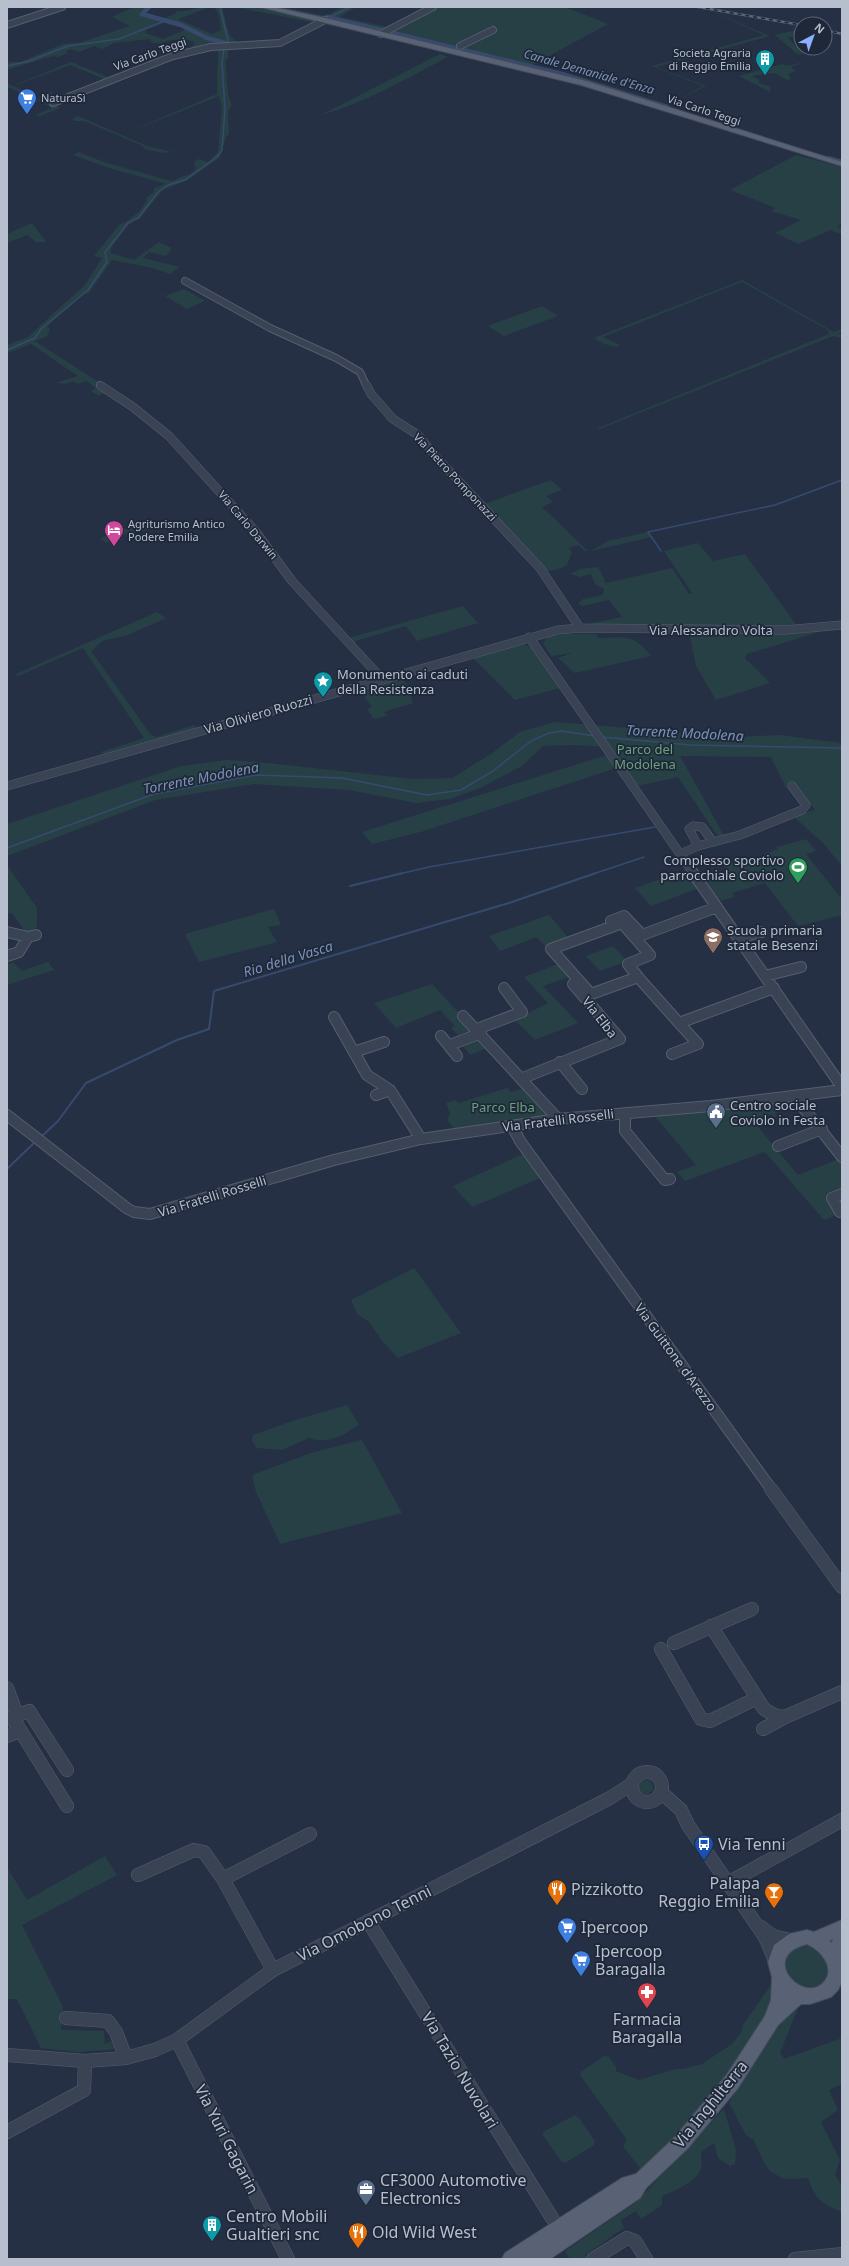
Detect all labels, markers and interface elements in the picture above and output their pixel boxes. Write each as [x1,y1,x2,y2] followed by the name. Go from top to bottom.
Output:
[793,16,833,56] north arrow
[812,19,828,37] text: N
[111,33,188,74] street label: Via Carlo Teggi
[522,45,657,98] water label: Canale Demaniale d'Enza
[669,45,751,73] place label: Societa Agraria di Reggio Emilia
[754,48,776,76] building icon: Societa Agraria di Reggio Emilia
[16,87,38,115] supermarket icon: NaturaSì
[41,90,86,105] place label: NaturaSì
[666,91,743,128] street label: Via Carlo Teggi
[411,429,500,524] street label: Via Pietro Pomponazzi
[215,487,282,562] street label: Via Carlo Darwin
[128,516,225,544] place label: Agriturismo Antico Podere Emilia
[103,519,125,547] hotel icon: Agriturismo Antico Podere Emilia
[649,621,773,639] street label: Via Alessandro Volta
[337,665,468,698] place label: Monumento ai caduti della Resistenza
[312,670,334,698] place icon: Monumento ai caduti della Resistenza
[202,690,314,738] street label: Via Oliviero Ruozzi
[626,720,744,745] water label: Torrente Modolena
[614,740,676,773] park label: Parco del Modolena
[141,757,260,798] water label: Torrente Modolena
[660,851,784,884] place label: Complesso sportivo parrocchiale Coviolo
[787,856,809,884] sports icon: Complesso sportivo parrocchiale Coviolo
[727,921,823,954] place label: Scuola primaria statale Besenzi
[702,926,724,954] school or university icon: Scuola primaria statale Besenzi
[241,936,335,981] water label: Rio della Vasca
[578,993,622,1041] street label: Via Elba
[730,1096,825,1129] place label: Centro sociale Coviolo in Festa
[471,1098,535,1116] park label: Parco Elba
[705,1101,727,1129] public building icon: Centro sociale Coviolo in Festa
[501,1104,615,1136] street label: Via Fratelli Rosselli
[156,1171,268,1221] street label: Via Fratelli Rosselli
[631,1299,721,1415] street label: Via Guittone d'Arezzo
[693,1833,715,1861] bus stop icon: Via Tenni
[718,1833,786,1855] place label: Via Tenni
[658,1872,760,1912] place label: Palapa Reggio Emilia
[546,1878,568,1906] restaurant icon: Pizzikotto
[571,1878,643,1900] place label: Pizzikotto
[293,1880,435,1966] street label: Via Omobono Tenni
[763,1881,785,1909] bar icon: Palapa Reggio Emilia
[556,1916,578,1944] supermarket icon: Ipercoop
[581,1916,648,1938] place label: Ipercoop
[595,1940,666,1980] place label: Ipercoop Baragalla
[570,1949,592,1977] supermarket icon: Ipercoop Baragalla
[636,1981,658,2009] pharmacy icon: Farmacia Baragalla
[416,2007,504,2133] street label: Via Tazio Nuvolari
[612,2008,682,2048] place label: Farmacia Baragalla
[668,2056,752,2152] street label: Via Inghilterra
[190,2080,264,2198] street label: Via Yuri Gagarin
[380,2169,526,2209] place label: CF3000 Automotive Electronics
[355,2178,377,2206] office icon: CF3000 Automotive Electronics
[226,2205,327,2245] place label: Centro Mobili Gualtieri snc
[201,2214,223,2242] building icon: Centro Mobili Gualtieri snc
[347,2221,369,2249] restaurant icon: Old Wild West
[372,2221,477,2243] place label: Old Wild West

